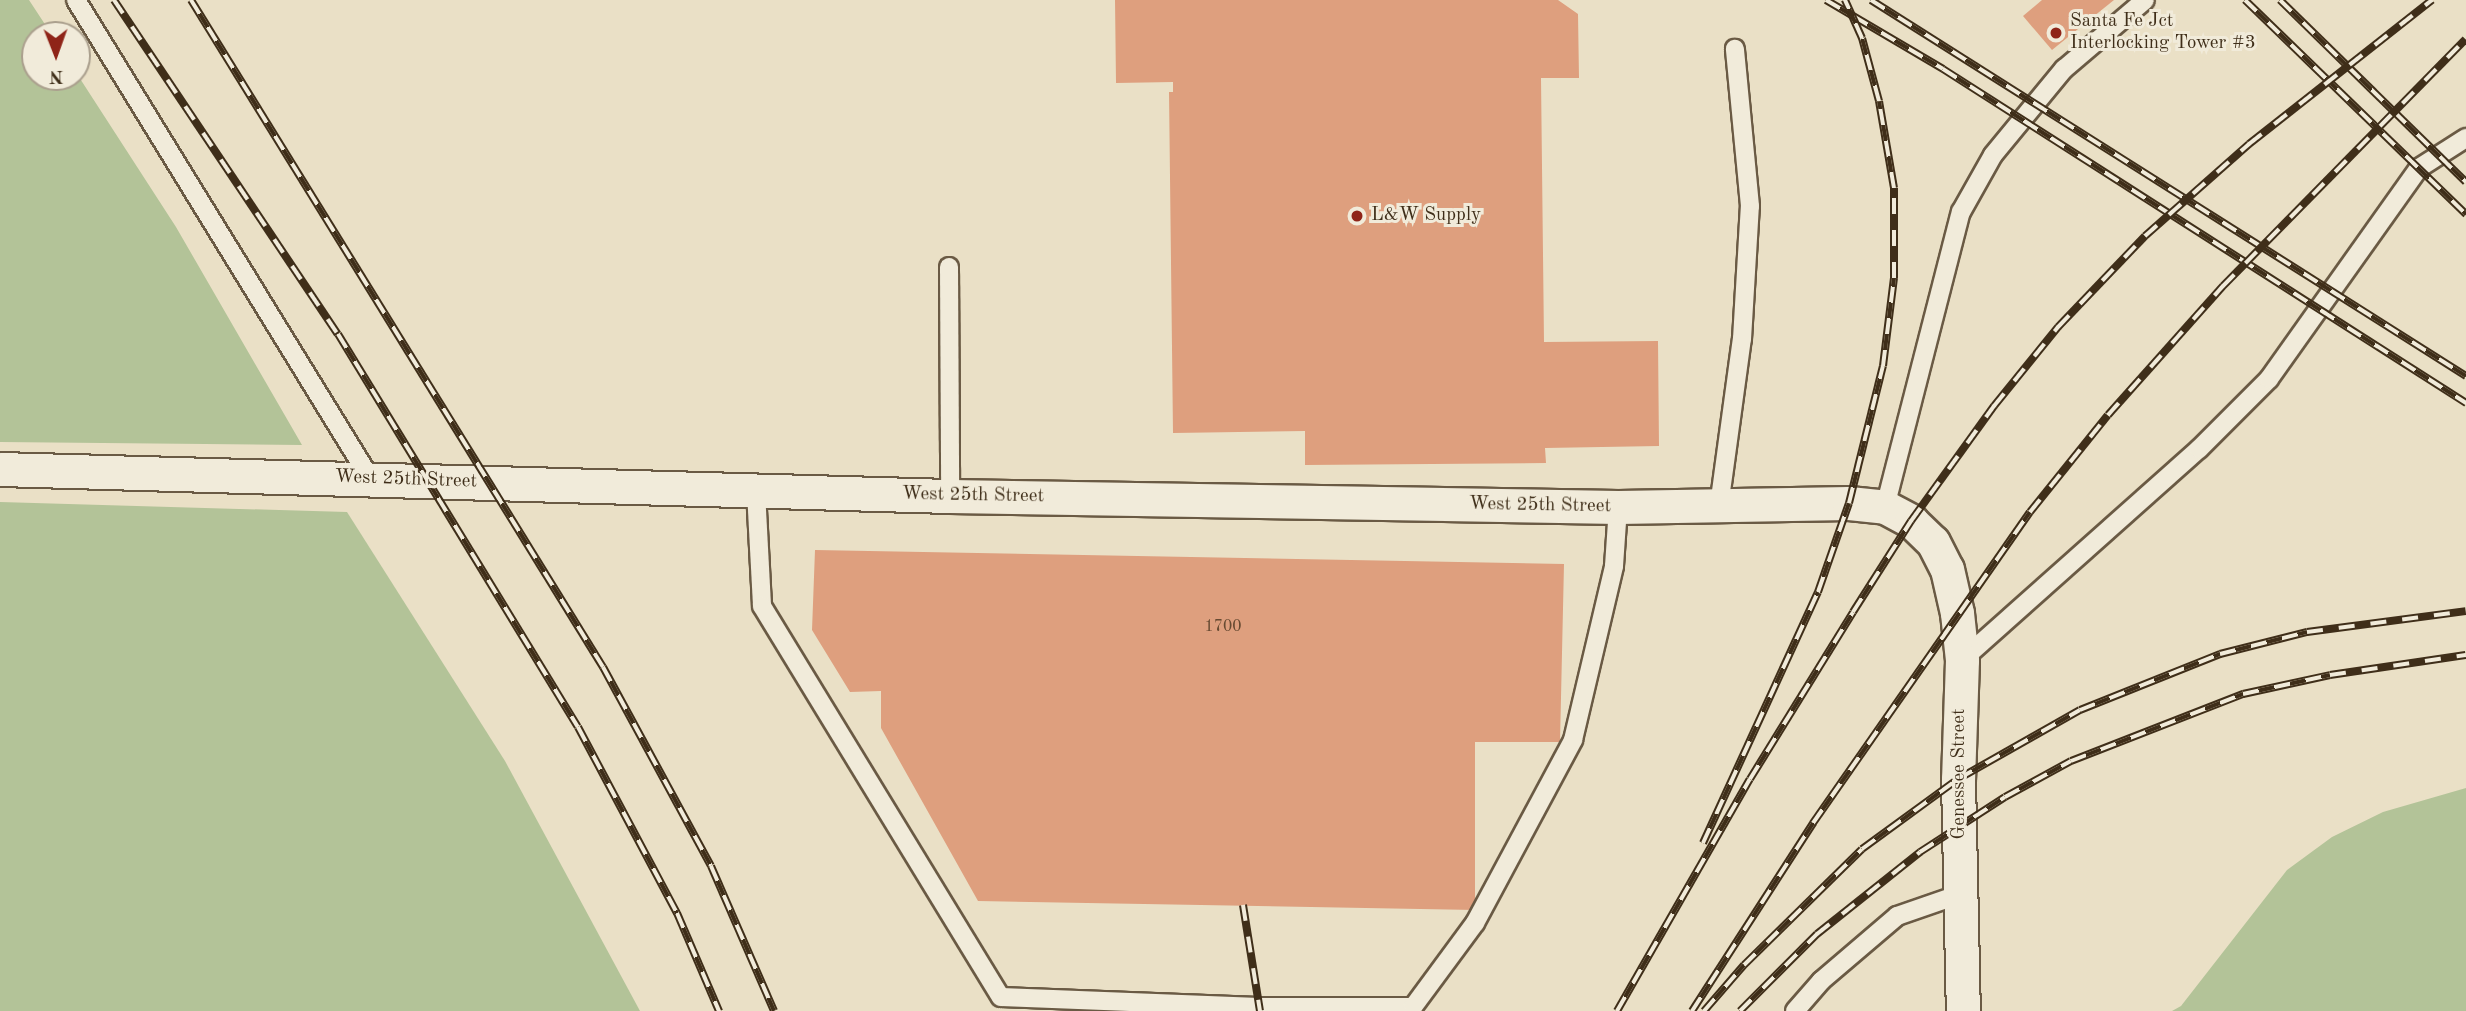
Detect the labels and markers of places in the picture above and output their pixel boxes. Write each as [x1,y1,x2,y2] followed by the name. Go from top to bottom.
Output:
[2070,11,2256,55] place label: Santa Fe Jct Interlocking Tower #3
[2048,25,2064,41] marker: Santa Fe Jct Interlocking Tower #3
[1371,205,1481,227] place label: L&W Supply
[1349,208,1365,224] marker: L&W Supply

